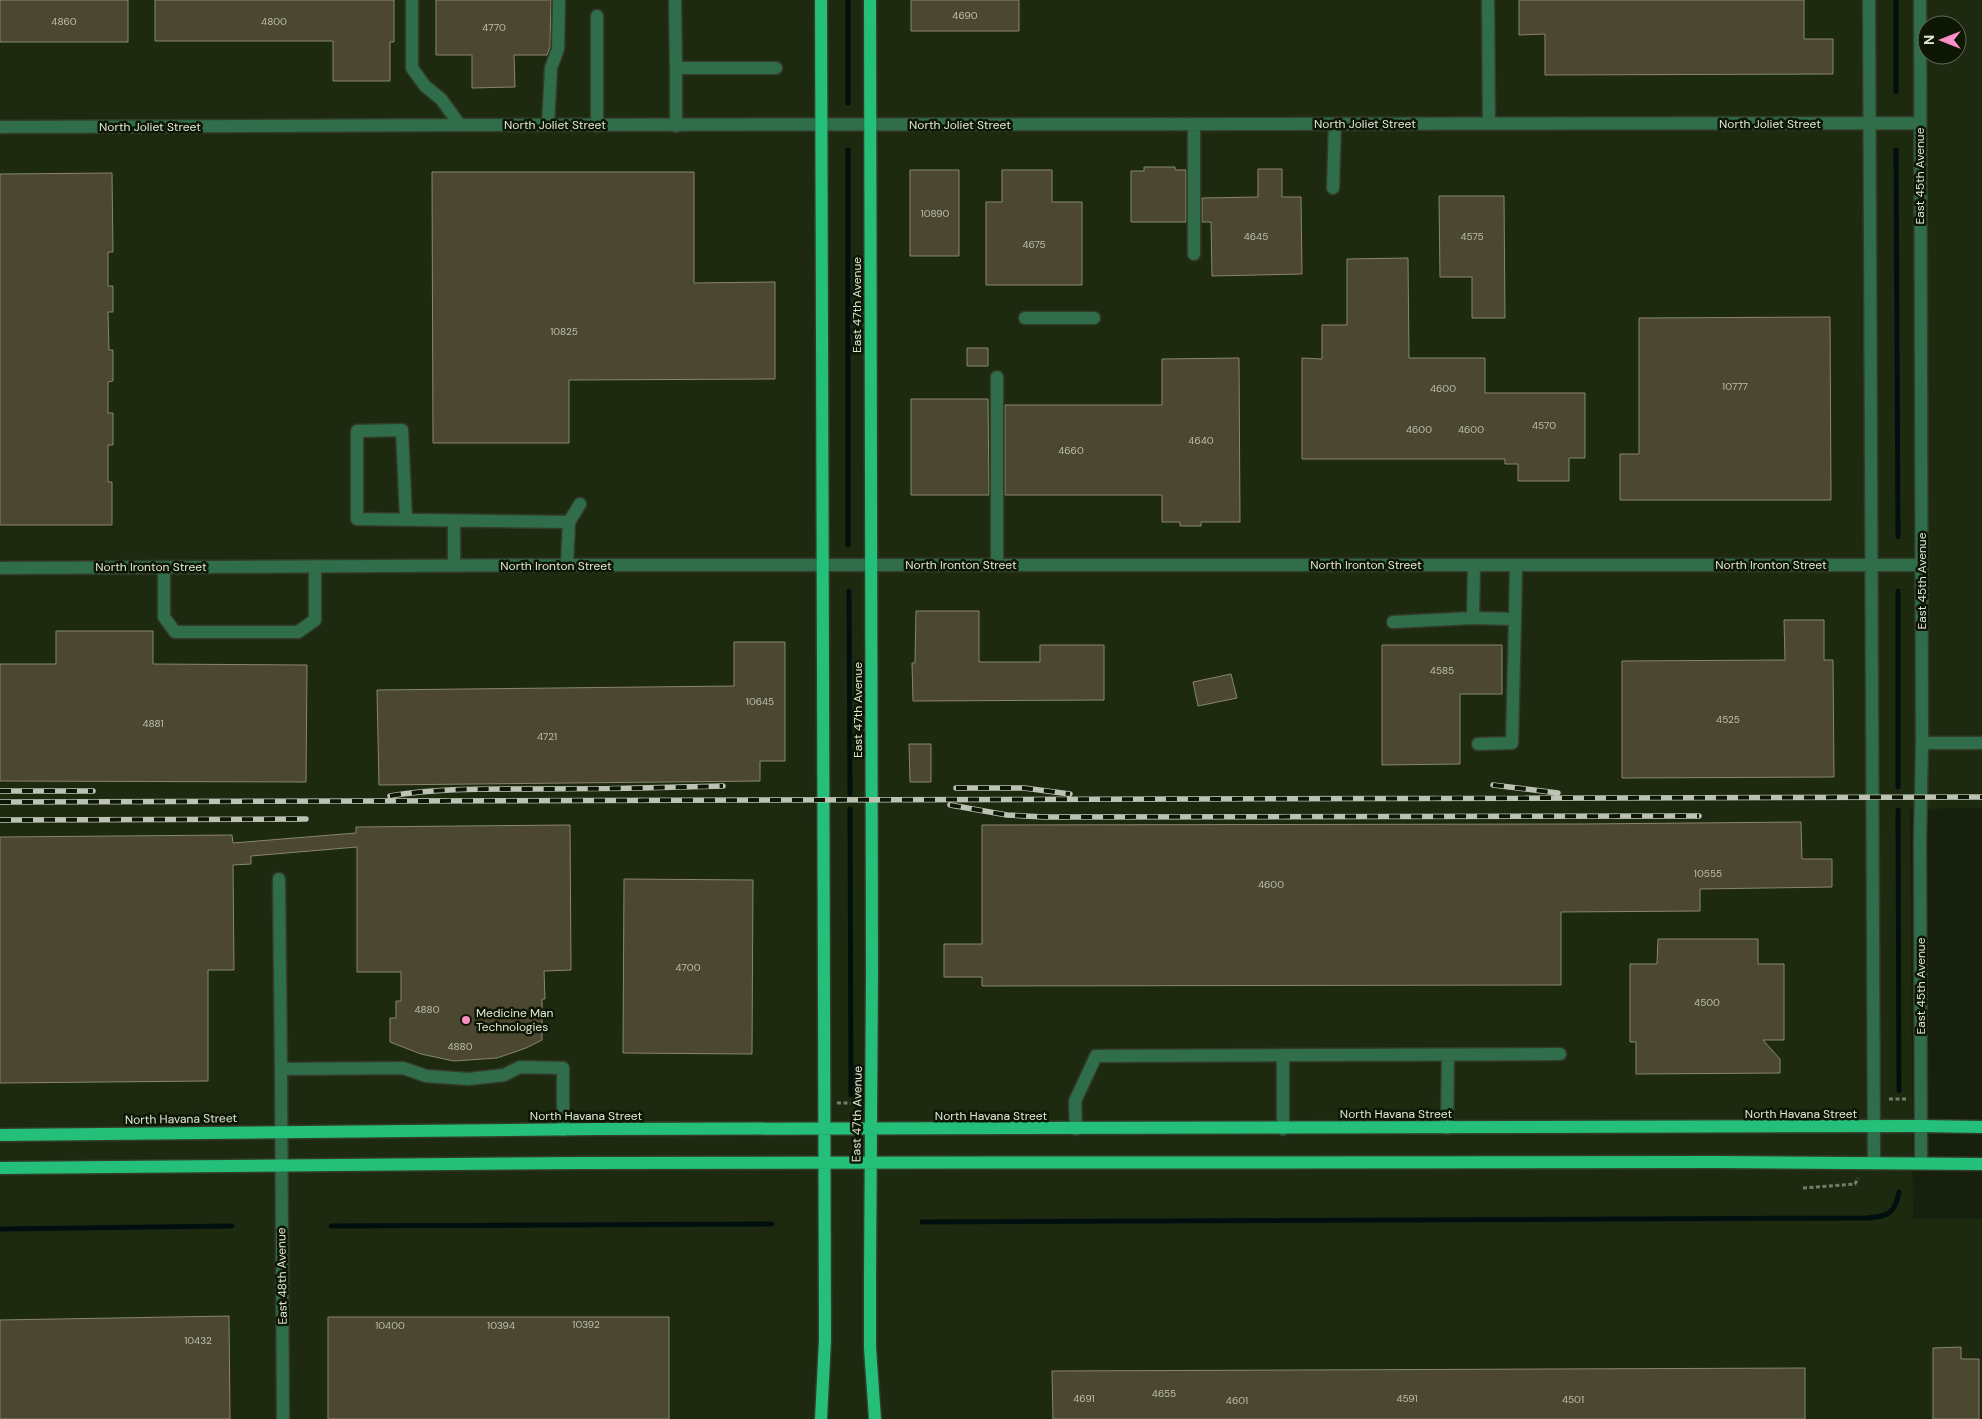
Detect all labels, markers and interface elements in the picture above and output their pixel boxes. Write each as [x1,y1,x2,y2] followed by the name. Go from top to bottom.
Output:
[952,9,978,22] house number: 4690
[51,15,77,28] house number: 4860
[261,15,287,28] house number: 4800
[1917,15,1967,65] north arrow
[482,21,506,34] house number: 4770
[1920,35,1938,45] text: N
[1314,116,1416,132] street label: North Joliet Street
[1719,116,1821,132] street label: North Joliet Street
[504,117,606,133] street label: North Joliet Street
[909,117,1011,133] street label: North Joliet Street
[99,119,201,135] street label: North Joliet Street
[1912,127,1928,225] street label: East 45th Avenue
[921,207,950,220] house number: 10890
[1244,230,1268,243] house number: 4645
[1460,230,1484,243] house number: 4575
[1022,238,1046,251] house number: 4675
[849,257,865,353] street label: East 47th Avenue
[550,325,578,338] house number: 10825
[1722,380,1748,393] house number: 10777
[1430,382,1456,395] house number: 4600
[1532,419,1556,432] house number: 4570
[1406,423,1432,436] house number: 4600
[1458,423,1484,436] house number: 4600
[1188,434,1214,447] house number: 4640
[1058,444,1084,457] house number: 4660
[1914,532,1930,630] street label: East 45th Avenue
[905,557,1017,573] street label: North Ironton Street
[1310,557,1422,573] street label: North Ironton Street
[1715,557,1827,573] street label: North Ironton Street
[500,558,612,574] street label: North Ironton Street
[95,559,207,575] street label: North Ironton Street
[850,662,866,758] street label: East 47th Avenue
[1430,664,1454,677] house number: 4585
[746,695,774,708] house number: 10645
[1716,713,1740,726] house number: 4525
[142,717,164,730] house number: 4881
[537,730,557,743] house number: 4721
[1694,867,1722,880] house number: 10555
[1258,878,1284,891] house number: 4600
[1913,937,1929,1035] street label: East 45th Avenue
[676,961,701,974] house number: 4700
[1694,996,1720,1009] house number: 4500
[414,1003,440,1016] house number: 4880
[476,1005,554,1035] place label: Medicine Man Technologies
[460,1014,472,1026] marker: Medicine Man Technologies
[447,1040,473,1053] house number: 4880
[848,1066,866,1162] street label: East 47th Avenue
[1340,1106,1452,1122] street label: North Havana Street
[1745,1106,1857,1122] street label: North Havana Street
[530,1108,642,1124] street label: North Havana Street
[935,1108,1047,1124] street label: North Havana Street
[125,1110,238,1128] street label: North Havana Street
[273,1227,291,1325] street label: East 48th Avenue
[572,1318,600,1331] house number: 10392
[375,1319,405,1332] house number: 10400
[487,1319,515,1332] house number: 10394
[184,1334,212,1347] house number: 10432
[1152,1387,1176,1400] house number: 4655
[1073,1392,1095,1405] house number: 4691
[1396,1392,1418,1405] house number: 4591
[1562,1393,1584,1406] house number: 4501
[1226,1394,1248,1407] house number: 4601

